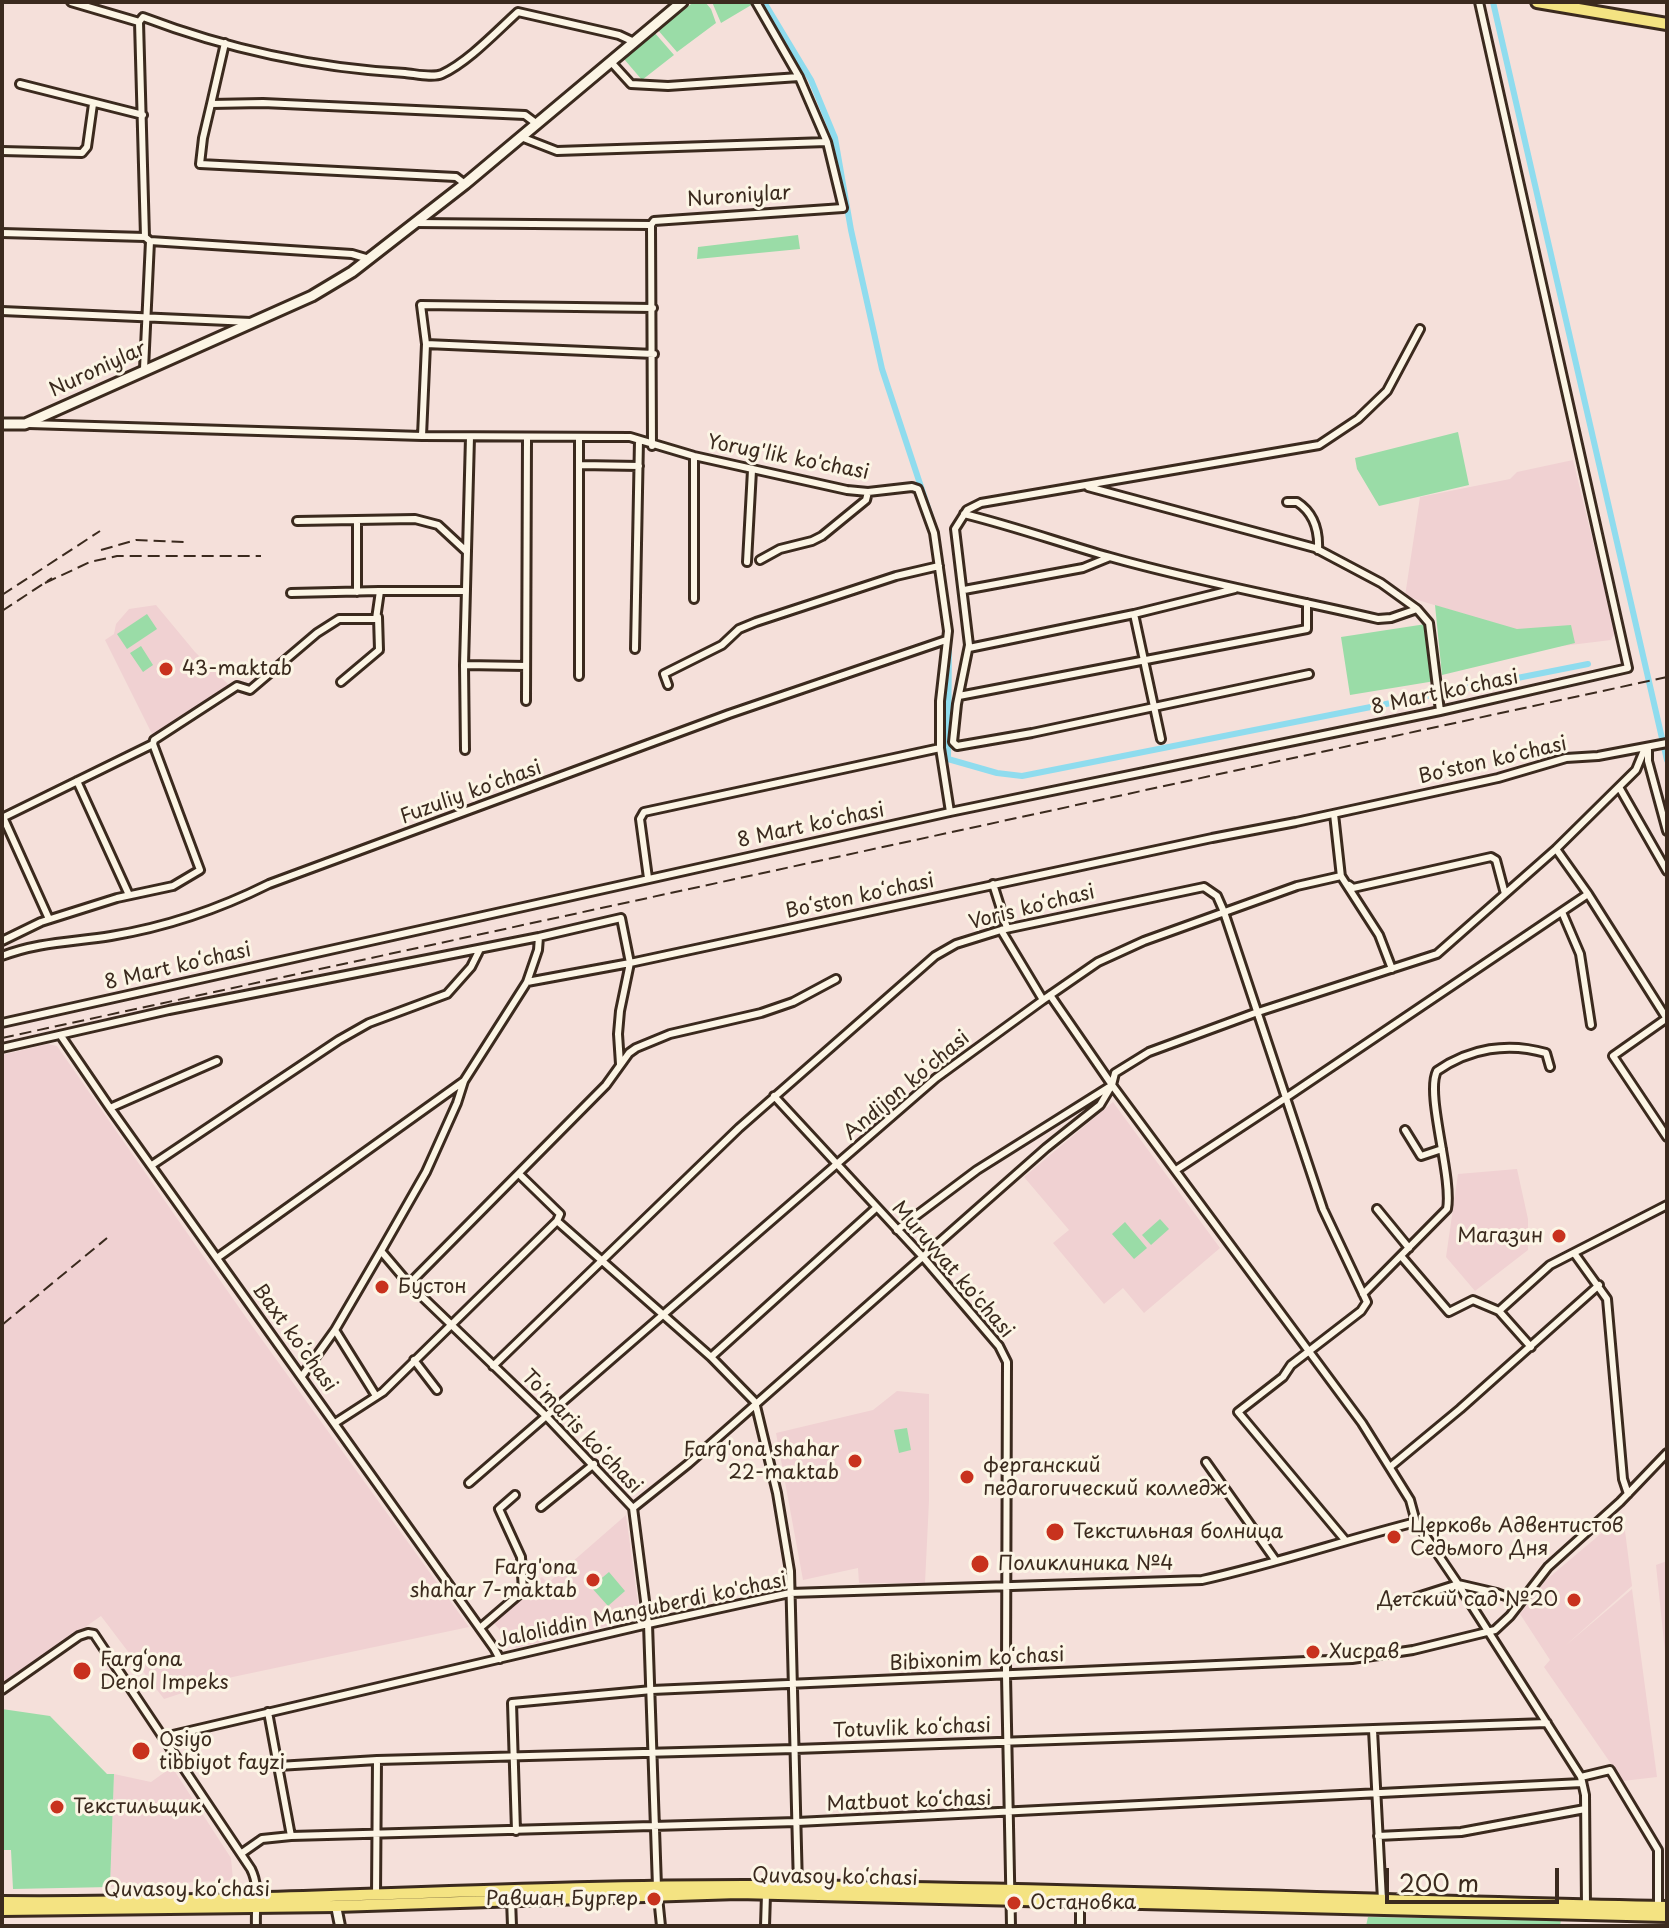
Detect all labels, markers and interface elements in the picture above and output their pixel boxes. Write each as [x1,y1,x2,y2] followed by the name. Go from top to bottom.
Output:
[686,181,792,213] street label: Nuroniylar
[46,337,150,403] street label: Nuroniylar
[705,431,871,485] street label: Yorug'lik ko'chasi
[182,657,292,681] place label: 43-maktab
[157,660,175,678] marker: 43-maktab
[1369,666,1521,720] street label: 8 Mart koʻchasi
[1417,732,1569,790] street label: Boʻston koʻchasi
[397,756,545,830] street label: Fuzuliy koʻchasi
[735,799,887,853] street label: 8 Mart koʻchasi
[783,870,937,924] street label: Boʻston koʻchasi
[966,881,1098,935] street label: Voris koʻchasi
[102,938,254,996] street label: 8 Mart koʻchasi
[839,1026,975,1146] street label: Andijon koʻchasi
[886,1197,1018,1343] street label: Muruvvat ko'chasi
[1457,1224,1543,1248] place label: Магазин
[1550,1227,1568,1245] marker: Магазин
[398,1275,467,1299] place label: Бустон
[373,1278,391,1296] marker: Бустон
[246,1279,342,1397] street label: Baxt koʻchasi
[516,1365,646,1499] street label: Toʻmaris koʻchasi
[684,1438,839,1485] place label: Farg'ona shahar 22-maktab
[846,1452,864,1470] marker: Farg'ona shahar 22-maktab
[983,1454,1227,1501] place label: ферганский педагогический колледж
[958,1468,976,1486] marker: ферганский педагогический колледж
[1410,1514,1623,1561] place label: Церковь Адвентистов Седьмого Дня
[1073,1520,1283,1544] place label: Текстильная болница
[1044,1521,1066,1543] marker: Текстильная болница
[1385,1528,1403,1546] marker: Церковь Адвентистов Седьмого Дня
[998,1552,1174,1576] place label: Поликлиника №4
[969,1553,991,1575] marker: Поликлиника №4
[410,1556,577,1603] place label: Farg'ona shahar 7-maktab
[495,1568,789,1654] street label: Jaloliddin Manguberdi ko'chasi
[584,1571,602,1589] marker: Farg'ona shahar 7-maktab
[1377,1588,1558,1612] place label: Детский сад №20
[1565,1591,1583,1609] marker: Детский сад №20
[1329,1640,1399,1664] place label: Хисрав
[889,1643,1065,1677] street label: Bibixonim koʻchasi
[1304,1643,1322,1661] marker: Хисрав
[100,1648,229,1695] place label: Farg‘ona Denol Impeks
[71,1660,93,1682] marker: Farg‘ona Denol Impeks
[832,1714,992,1744] street label: Totuvlik koʻchasi
[159,1728,285,1775] place label: Osiyo tibbiyot fayzi
[130,1740,152,1762] marker: Osiyo tibbiyot fayzi
[826,1787,992,1817] street label: Matbuot koʻchasi
[73,1795,201,1819] place label: Текстильщик
[48,1798,66,1816] marker: Текстильщик
[1389,1852,1563,1902] scale bar
[1399,1864,1479,1900] text: 200 m
[752,1865,918,1891] street label: Quvasoy koʻchasi
[104,1878,270,1902] street label: Quvasoy koʻchasi
[486,1887,638,1911] place label: Равшан Бургер
[645,1890,663,1908] marker: Равшан Бургер
[1030,1891,1136,1915] place label: Остановка
[1005,1894,1023,1912] marker: Остановка

